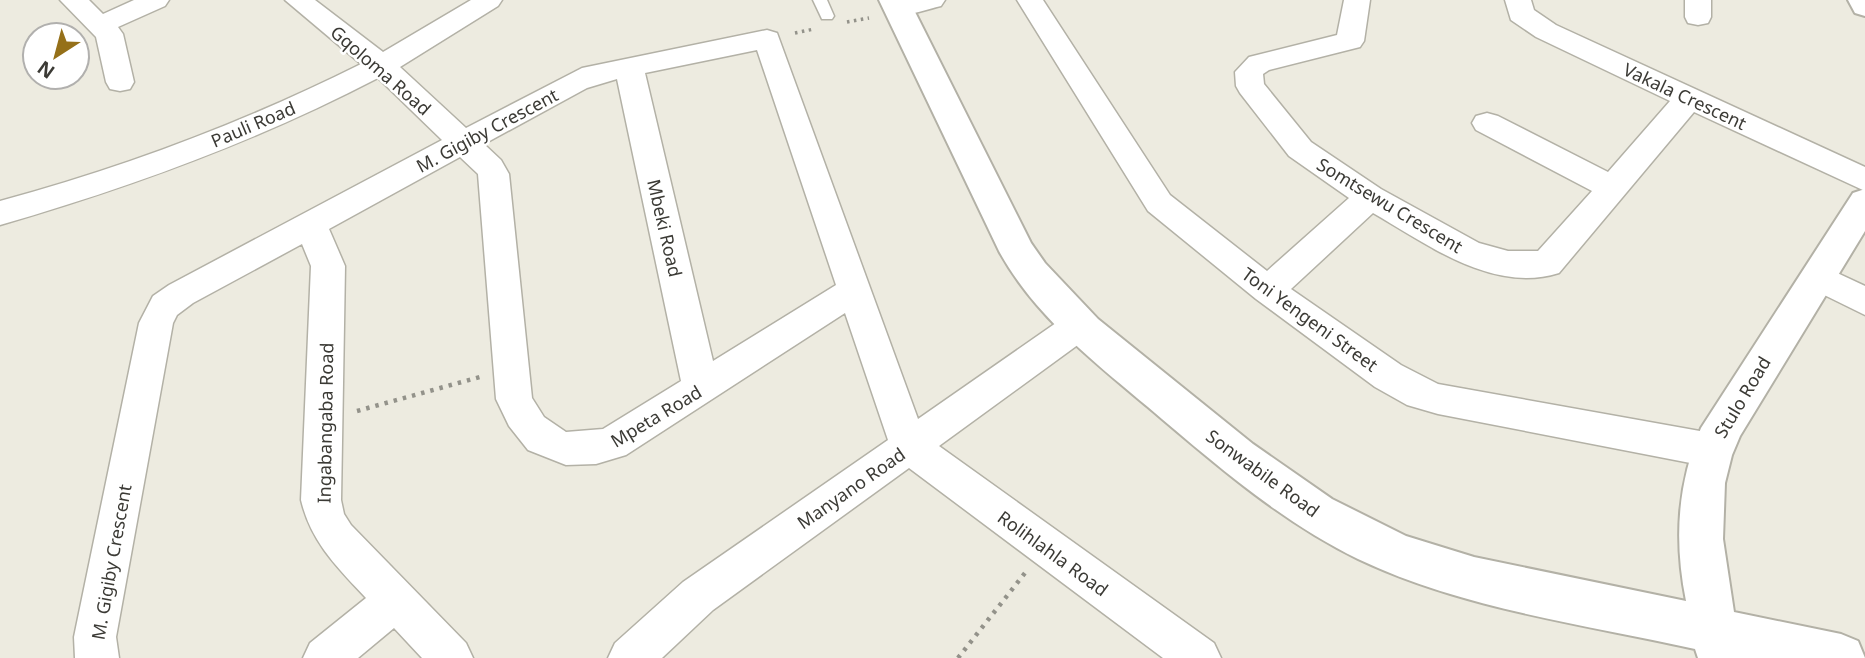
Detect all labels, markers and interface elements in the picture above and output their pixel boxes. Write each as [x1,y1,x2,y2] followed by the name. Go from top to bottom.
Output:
[326,20,436,120] street label: Gqoloma Road
[21,21,91,91] north arrow
[32,55,60,85] text: N
[1620,57,1751,135] street label: Vakala Crescent
[412,82,563,178] street label: M. Gigiby Crescent
[207,95,299,153] street label: Pauli Road
[1313,152,1468,258] street label: Somtsewu Crescent
[642,177,688,279] street label: Mbeki Road
[1237,262,1383,377] street label: Toni Yengeni Street
[312,342,338,504] street label: Ingabangaba Road
[1708,352,1776,442] street label: Stulo Road
[606,379,706,453] street label: Mpeta Road
[1202,424,1324,522] street label: Sonwabile Road
[792,442,910,534] street label: Manyano Road
[86,482,137,642] street label: M. Gigiby Crescent
[993,505,1113,601] street label: Rolihlahla Road

